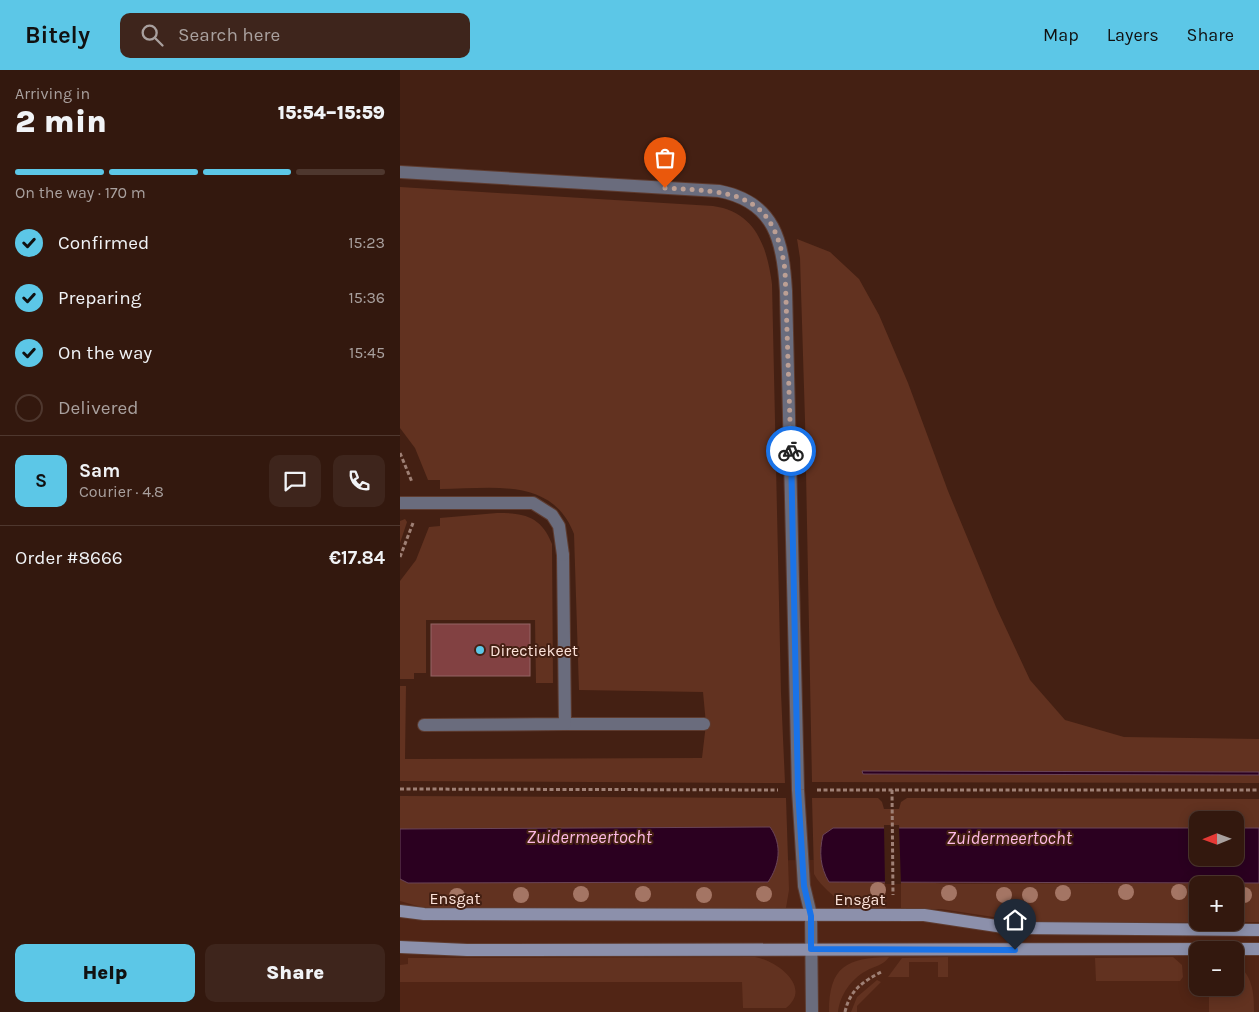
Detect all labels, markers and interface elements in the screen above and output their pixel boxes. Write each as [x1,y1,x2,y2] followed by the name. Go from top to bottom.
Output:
[120,13,470,58] search box
[25,21,90,49] text: Bitely
[138,21,166,49] icon: search
[178,24,280,46] text: Search here
[1043,24,1079,46] text: Map
[1107,24,1159,46] text: Layers
[1187,24,1234,46] text: Share
[15,84,90,103] text: Arriving in
[278,102,385,124] text: 15:54–15:59
[15,103,107,140] text: 2 min
[644,137,686,188] pin
[651,144,679,172] icon: bag
[15,183,146,202] text: On the way · 170 m
[15,229,43,257] icon: check
[58,232,149,254] text: Confirmed
[348,233,385,252] text: 15:23
[15,284,43,312] icon: check
[58,287,141,309] text: Preparing
[348,288,385,307] text: 15:36
[15,339,43,367] icon: check
[58,342,152,364] text: On the way
[349,343,385,362] text: 15:45
[58,397,138,419] text: Delivered
[766,426,816,476] courier
[777,437,805,465] icon: bike
[269,455,321,507] button: chat
[333,455,385,507] button: phone
[79,460,120,482] text: Sam
[35,470,47,492] text: S
[79,482,164,501] text: Courier · 4.8
[15,547,123,569] text: Order #8666
[329,547,385,569] text: €17.84
[490,641,578,660] place label: Directiekeet
[474,644,486,656] marker: Directiekeet
[1189,811,1244,866] north arrow
[1189,811,1244,996] map controls
[526,826,653,848] water label: Zuidermeertocht
[946,827,1073,849] water label: Zuidermeertocht
[1189,876,1244,931] button: +
[430,889,480,908] street label: Ensgat
[835,890,885,909] street label: Ensgat
[994,899,1036,950] pin
[1001,906,1029,934] icon: home
[1189,941,1244,996] button: −
[15,944,195,1002] button: Help
[205,944,385,1002] button: Share

